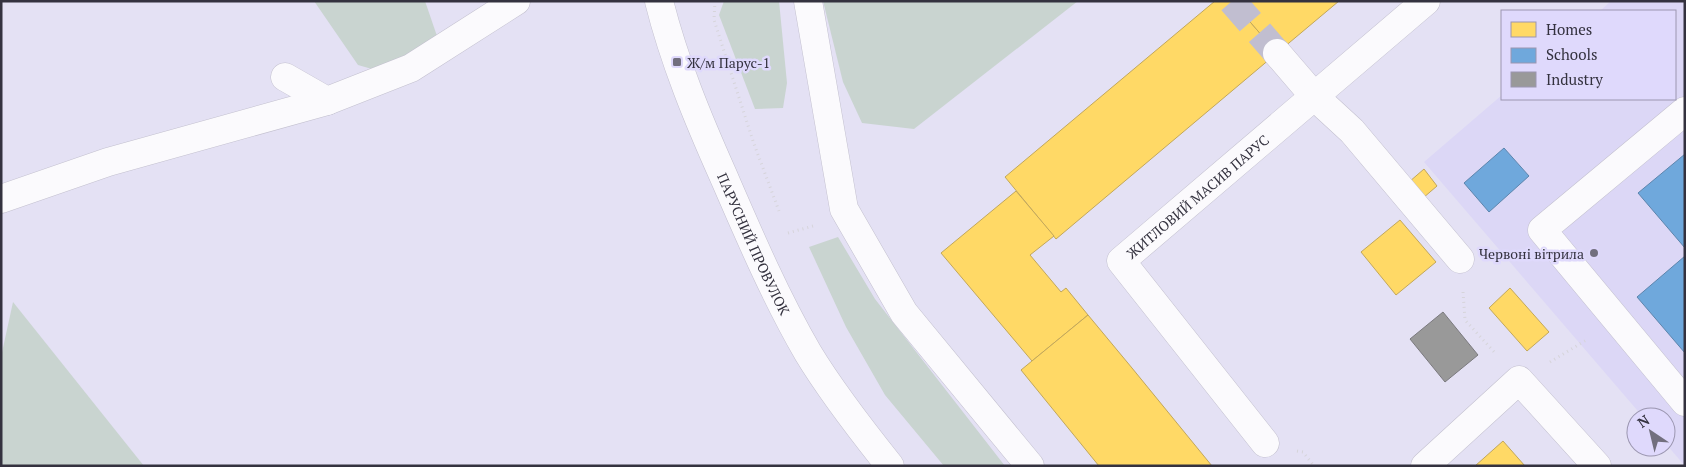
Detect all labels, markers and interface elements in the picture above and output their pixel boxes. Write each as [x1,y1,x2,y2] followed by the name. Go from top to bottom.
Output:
[1501,10,1676,100] legend
[1546,19,1592,39] text: Homes
[1546,44,1597,64] text: Schools
[687,53,770,72] place label: Ж/м Парус-1
[671,56,683,68] marker: Ж/м Парус-1
[1546,69,1603,89] text: Industry
[1122,130,1272,262] street label: ЖИТЛОВИЙ МАСИВ ПАРУС
[714,170,795,319] street label: ПАРУСНИЙ ПРОВУЛОК
[1479,244,1584,263] place label: Червоні вітрила
[1588,247,1600,259] marker: Червоні вітрила
[1626,407,1676,457] north arrow
[1633,410,1653,432] text: N

